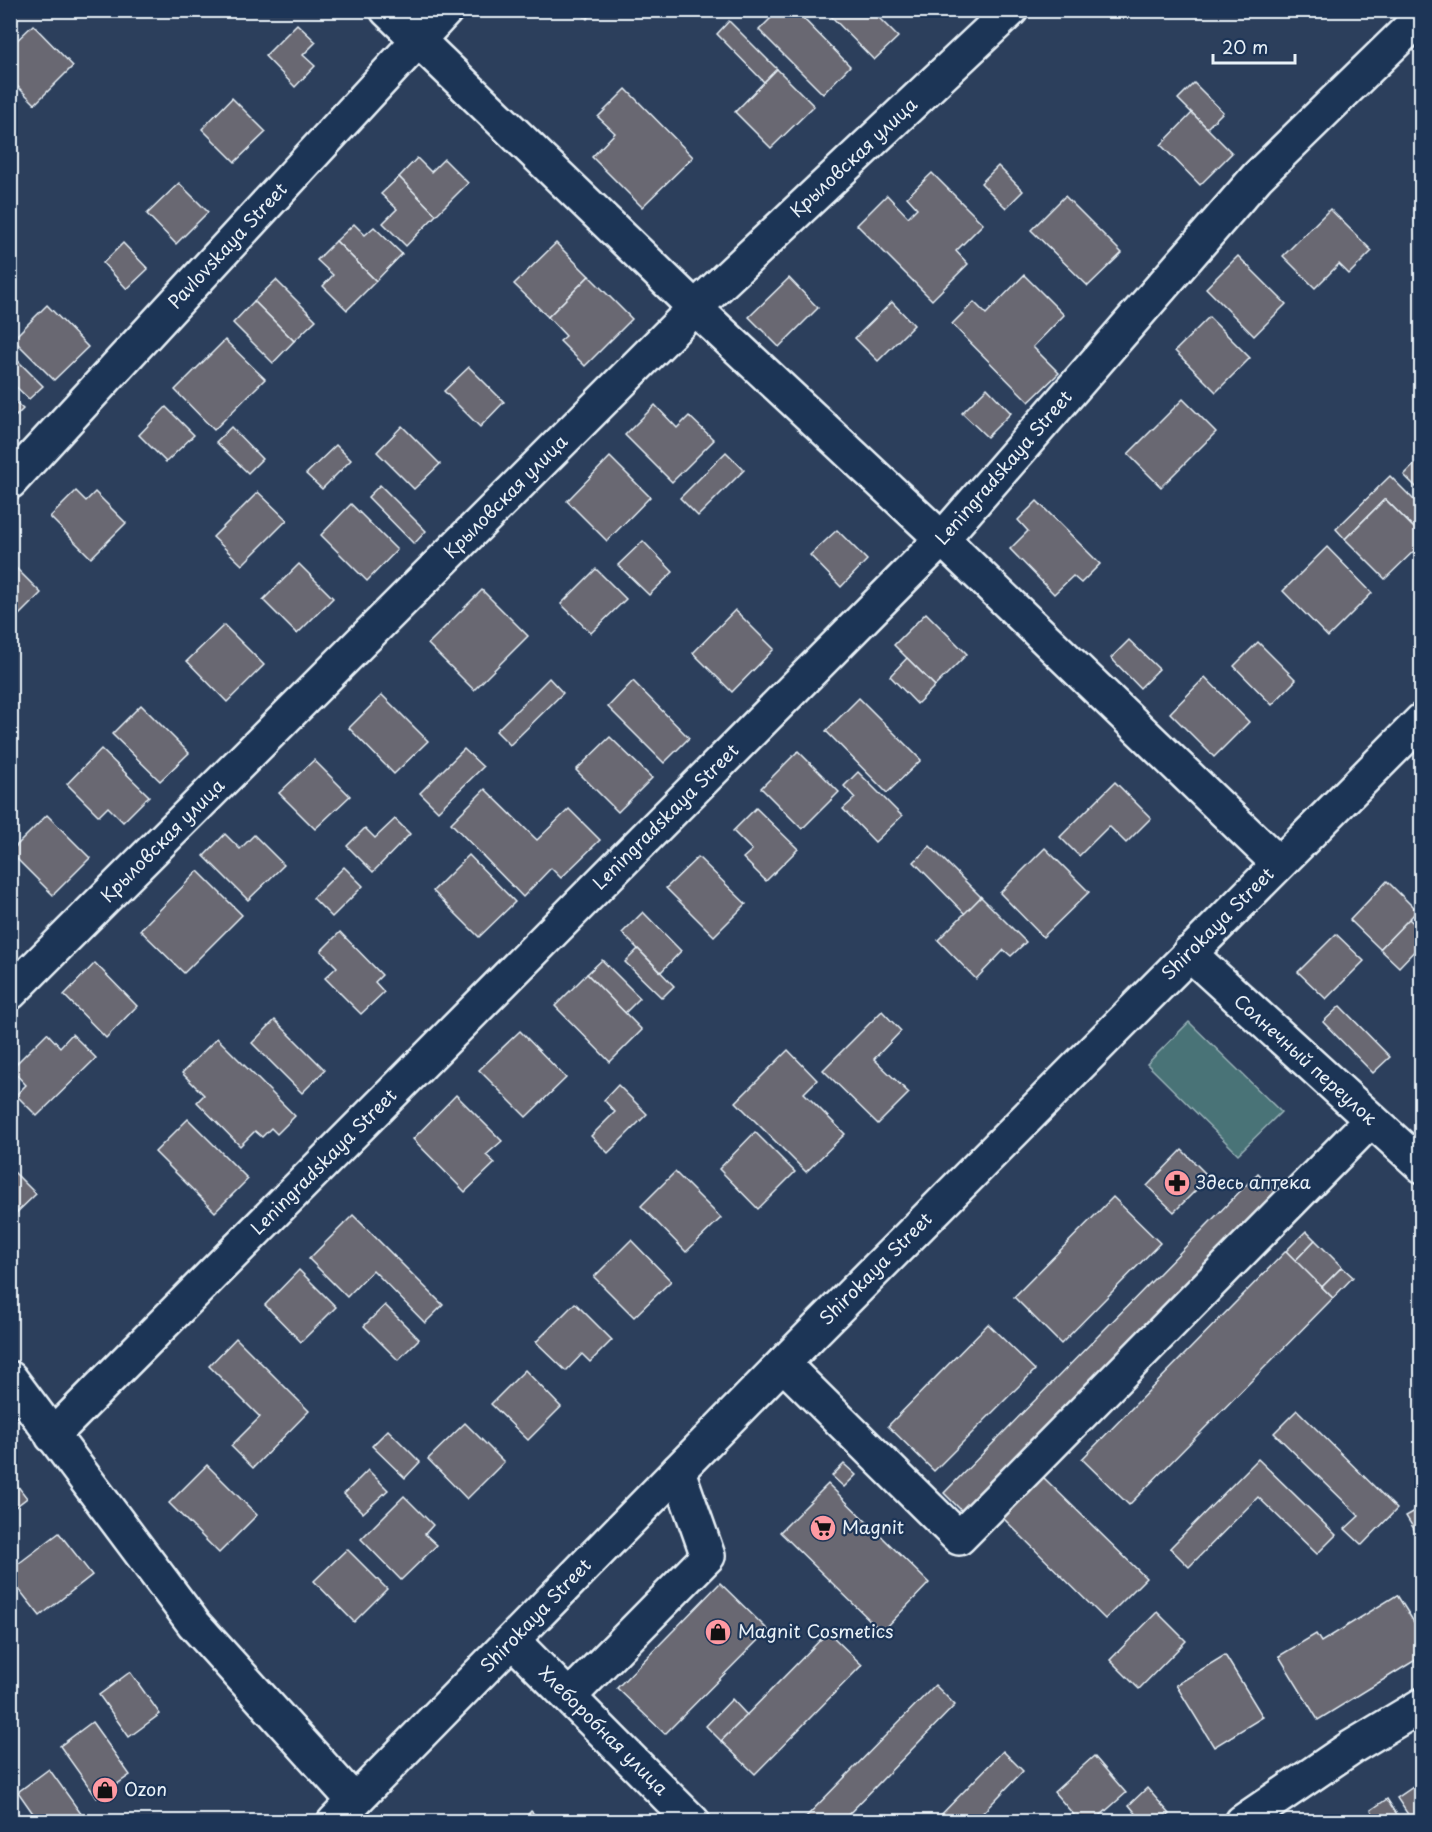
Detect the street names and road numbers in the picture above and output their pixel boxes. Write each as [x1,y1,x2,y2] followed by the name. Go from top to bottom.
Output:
[783,90,923,223] street label: Крыловская улица
[161,176,293,314] street label: Pavlovskaya Street
[928,384,1078,550] street label: Leningradskaya Street
[437,428,573,564] street label: Крыловская улица
[586,737,744,895] street label: Leningradskaya Street
[94,772,230,908] street label: Крыловская улица
[1154,860,1279,985] street label: Shirokaya Street
[1229,987,1384,1131] street label: Солнечный переулок
[244,1082,402,1240] street label: Leningradskaya Street
[812,1205,937,1330] street label: Shirokaya Street
[473,1552,597,1678] street label: Shirokaya Street
[533,1659,675,1801] street label: Хлеборобная улица

